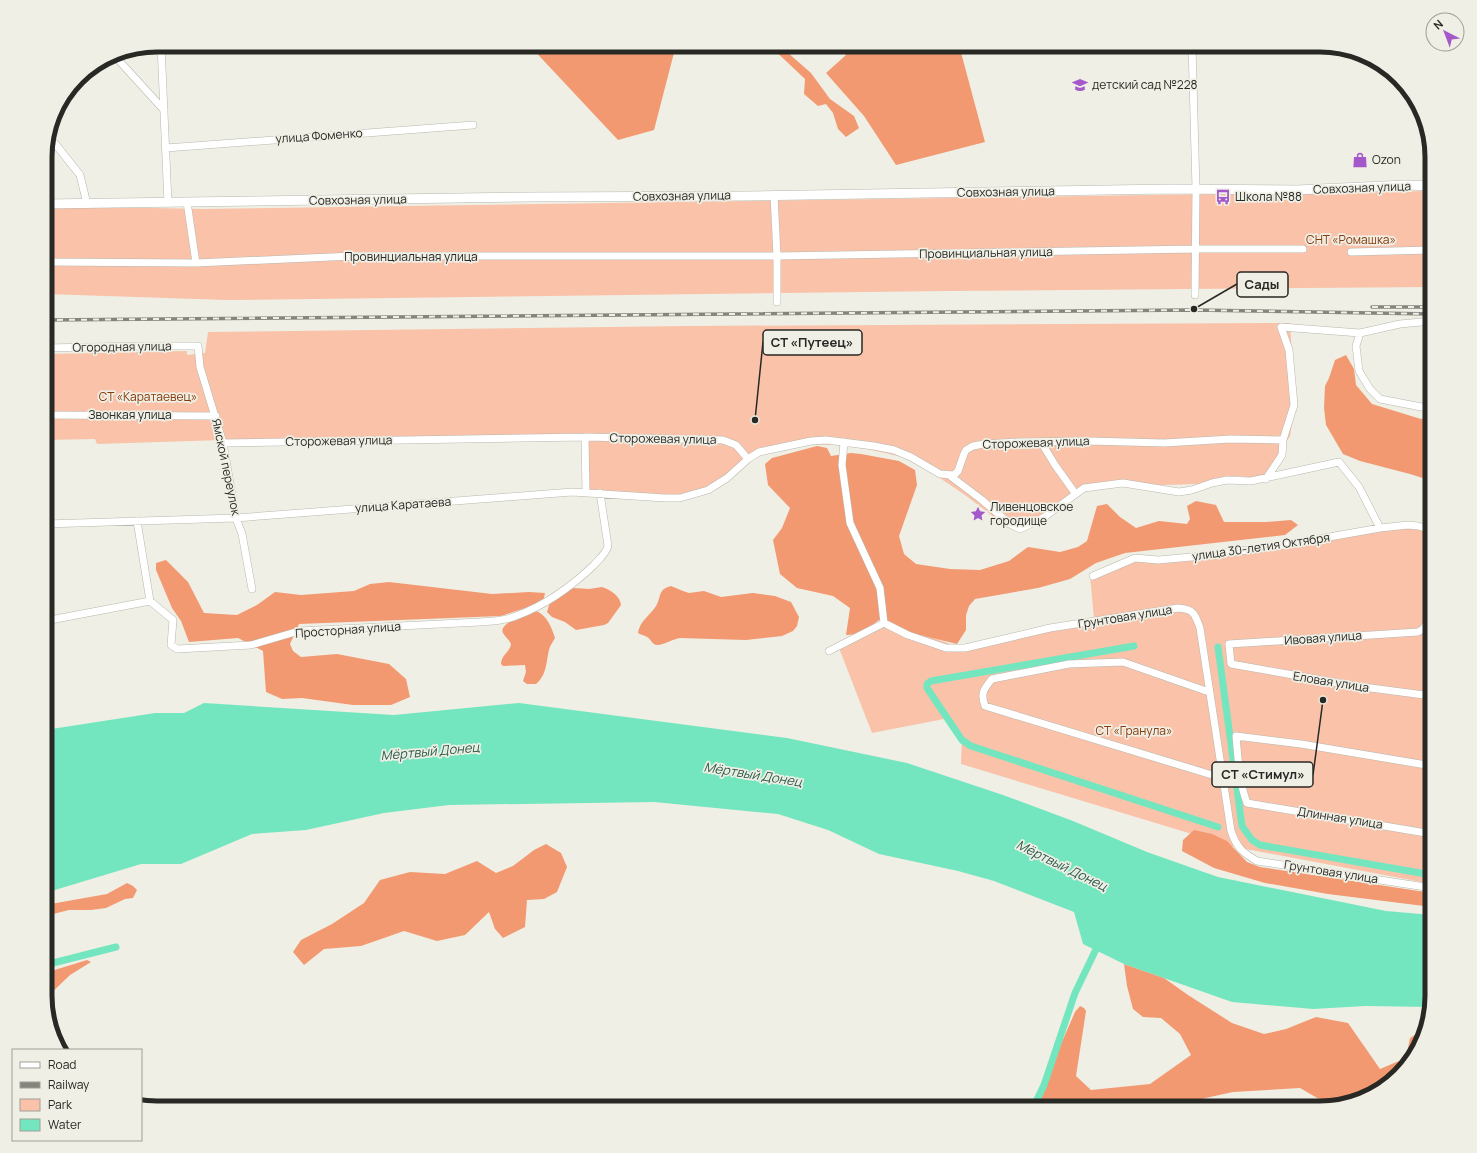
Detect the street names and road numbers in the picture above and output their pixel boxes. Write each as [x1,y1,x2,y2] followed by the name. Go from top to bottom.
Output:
[275,124,363,147] street label: улица Фоменко
[1313,177,1411,198] street label: Совхозная улица
[957,182,1055,201] street label: Совхозная улица
[633,186,731,205] street label: Совхозная улица
[309,190,407,209] street label: Совхозная улица
[919,243,1053,262] street label: Провинциальная улица
[344,248,478,265] street label: Провинциальная улица
[72,337,172,356] street label: Огородная улица
[88,406,172,423] street label: Звонкая улица
[208,417,245,518] street label: Ямской переулок
[609,429,717,448] street label: Сторожевая улица
[285,431,393,450] street label: Сторожевая улица
[982,432,1090,453] street label: Сторожевая улица
[354,493,452,516] street label: улица Каратаева
[1191,528,1331,565] street label: улица 30-летия Октября
[1077,601,1173,632] street label: Грунтовая улица
[295,617,401,642] street label: Просторная улица
[1284,626,1362,649] street label: Ивовая улица
[1292,667,1370,696] street label: Еловая улица
[1296,802,1384,833] street label: Длинная улица
[1283,856,1379,887] street label: Грунтовая улица

